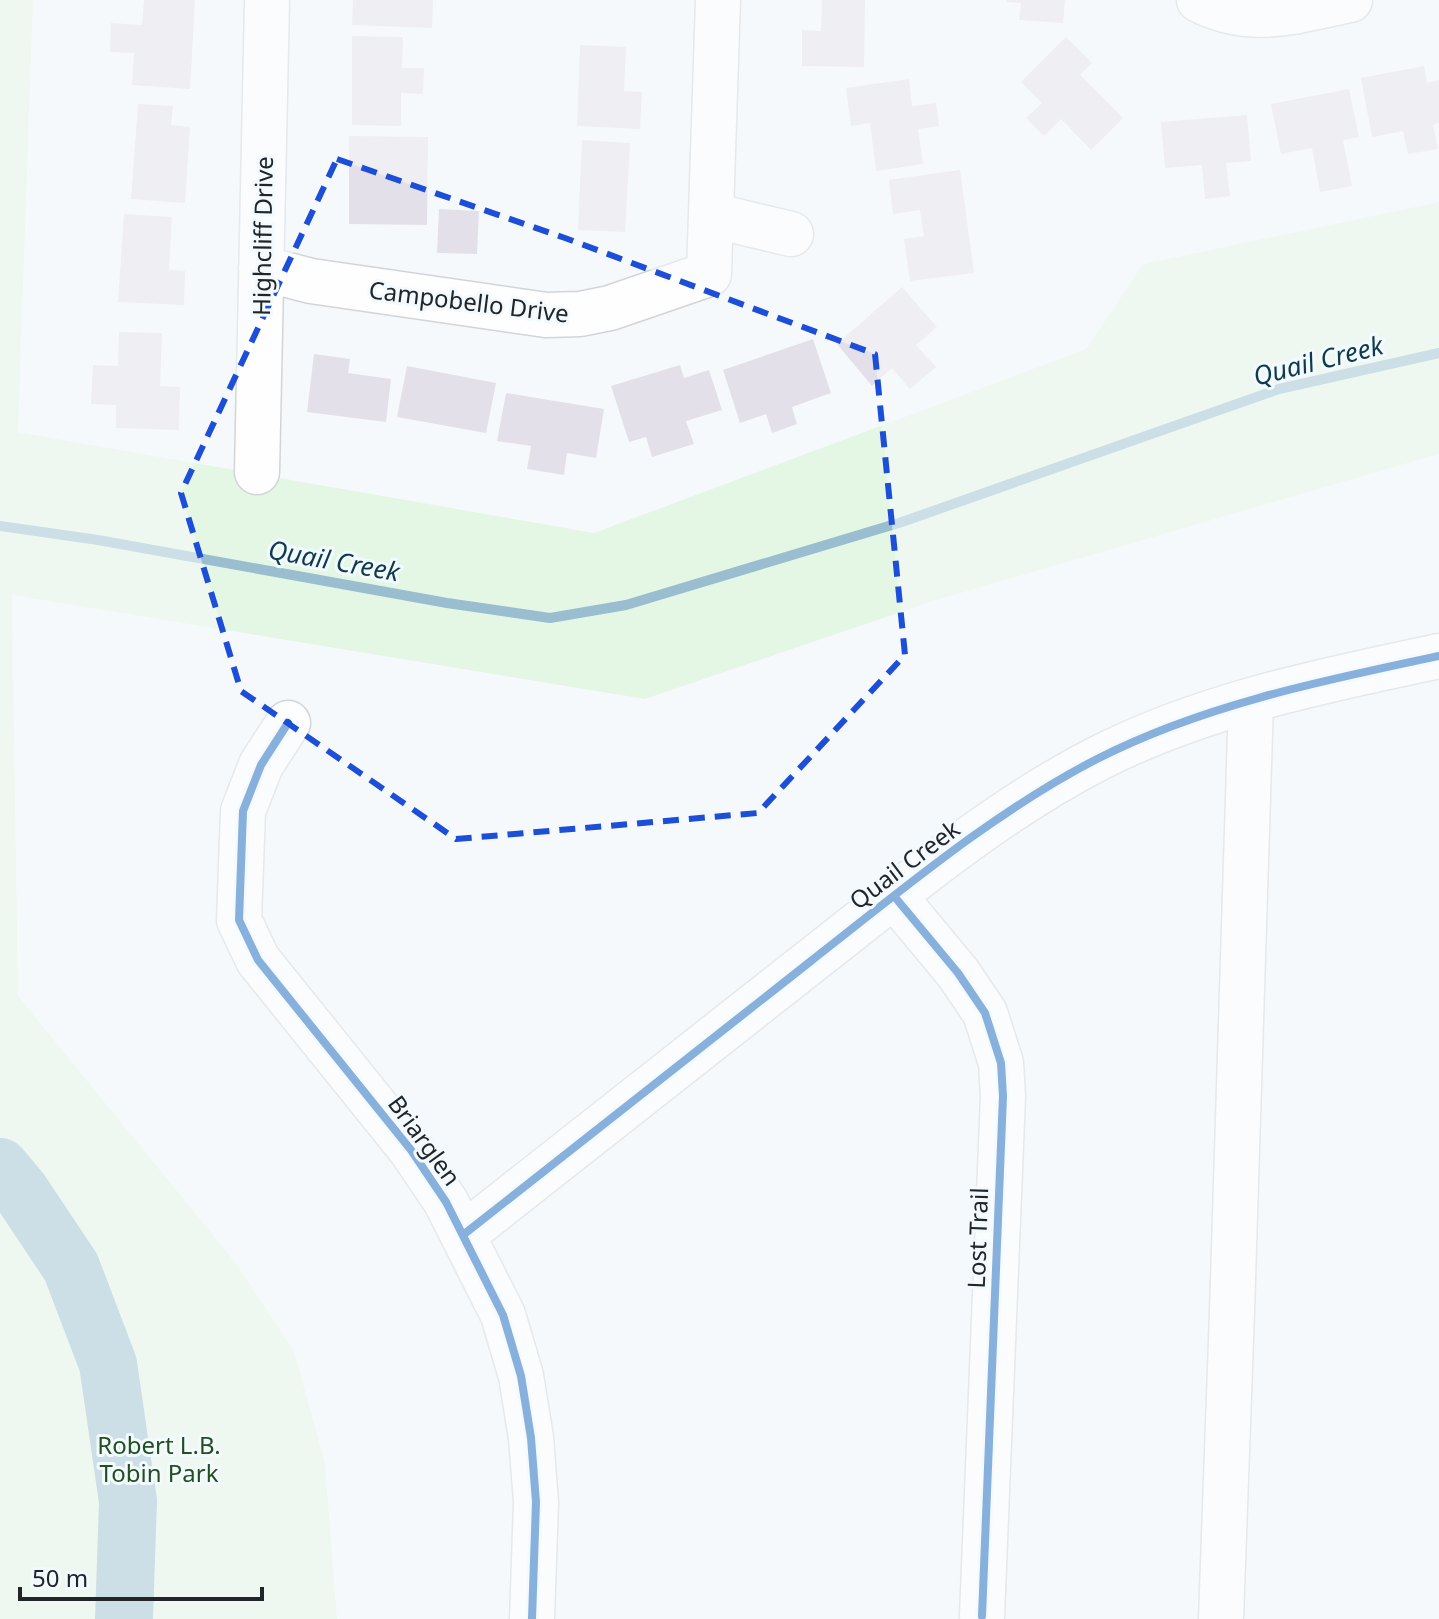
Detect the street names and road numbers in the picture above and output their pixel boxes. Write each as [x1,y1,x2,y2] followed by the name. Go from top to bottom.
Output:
[244,156,280,316] street label: Highcliff Drive
[367,272,571,330] street label: Campobello Drive
[842,812,966,916] street label: Quail Creek
[381,1088,469,1192] street label: Briarglen
[959,1187,995,1289] street label: Lost Trail

